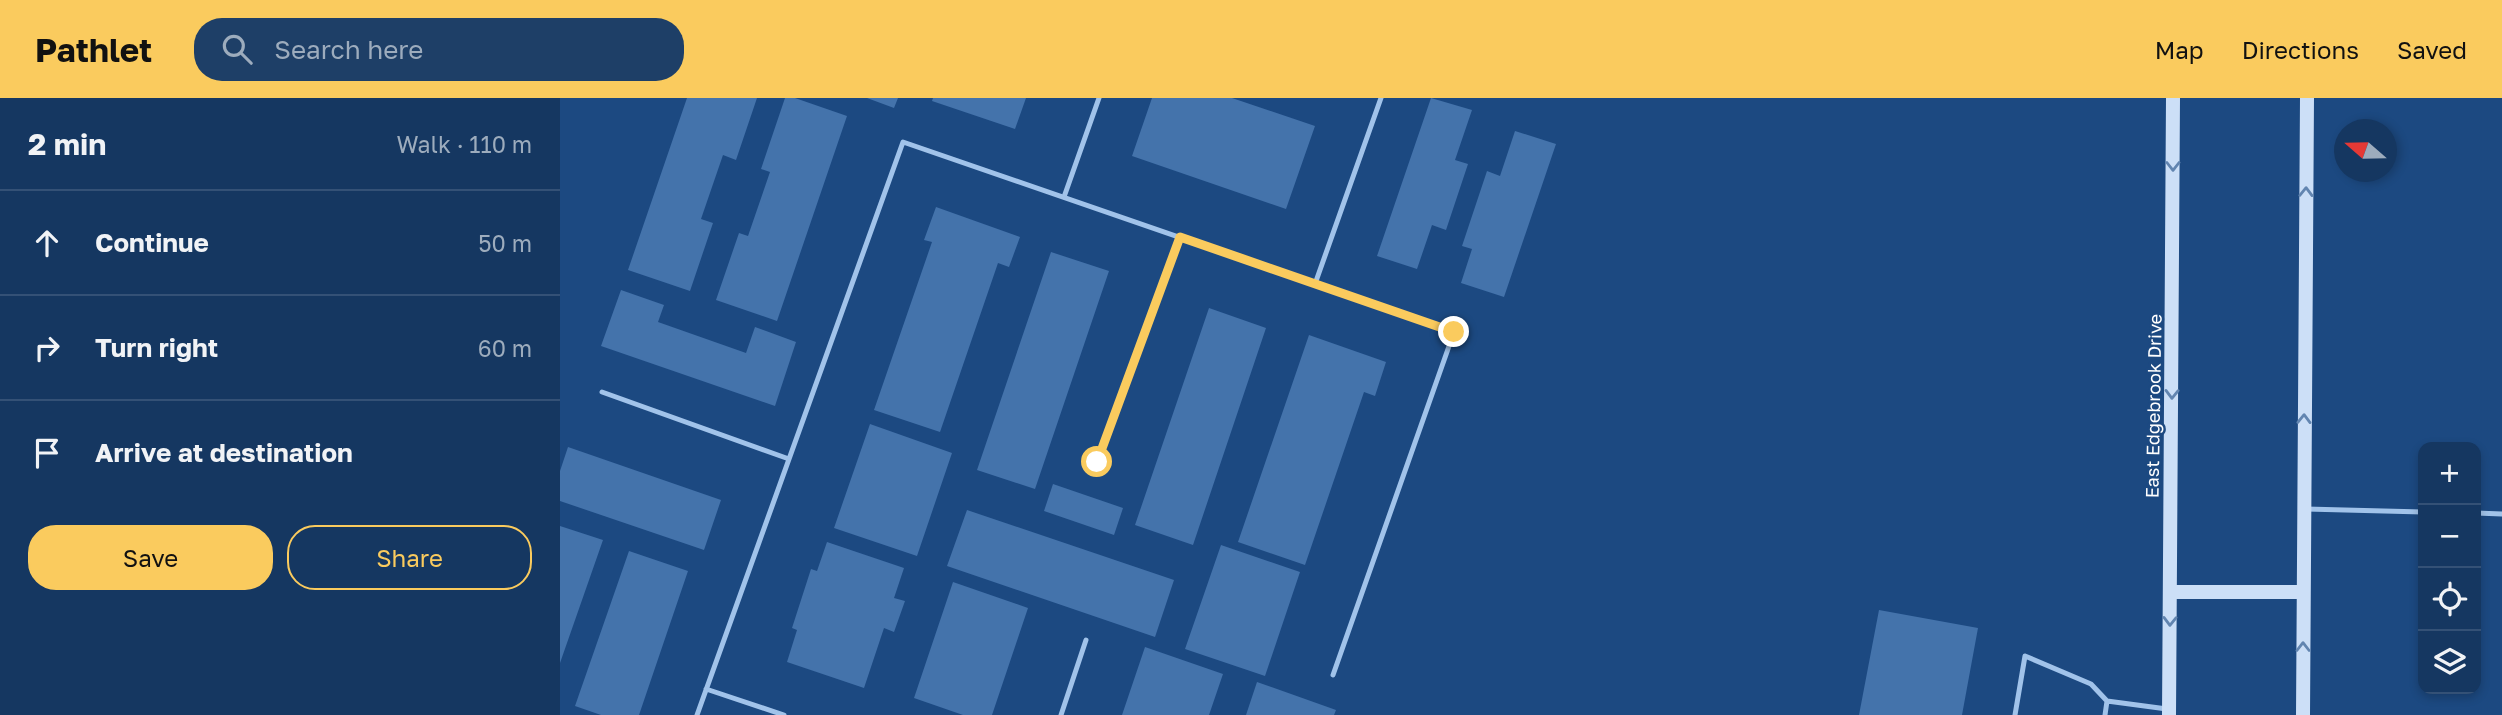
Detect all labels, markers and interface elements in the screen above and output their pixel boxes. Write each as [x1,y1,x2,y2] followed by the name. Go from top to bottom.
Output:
[194,18,684,81] search box
[35,30,152,69] text: Pathlet
[218,30,256,68] icon: search
[274,34,423,65] text: Search here
[2155,35,2204,64] text: Map
[2242,35,2359,64] text: Directions
[2397,35,2467,64] text: Saved
[2334,119,2397,182] north arrow
[28,126,106,162] text: 2 min
[396,130,532,158] text: Walk · 110 m
[2165,161,2181,172] one-way arrow
[2298,186,2314,197] one-way arrow
[28,224,66,262] icon: ahead
[95,227,209,258] text: Continue
[478,229,532,257] text: 50 m
[2140,314,2166,498] street label: East Edgebrook Drive
[1438,316,1469,347] route end
[28,329,66,367] icon: right
[95,332,218,363] text: Turn right
[478,334,532,362] text: 60 m
[2164,389,2180,399] one-way arrow
[2296,414,2311,425] one-way arrow
[28,434,66,472] icon: arrive
[95,437,353,468] text: Arrive at destination
[2418,442,2481,694] map controls
[2418,442,2481,505] button: +
[1081,446,1112,477] route start
[2418,505,2481,568] button: −
[28,525,273,590] button: Save
[287,525,532,590] button: Share
[2418,568,2481,631] button: locate
[2162,616,2178,627] one-way arrow
[2418,631,2481,694] button: layers
[2295,641,2311,652] one-way arrow

